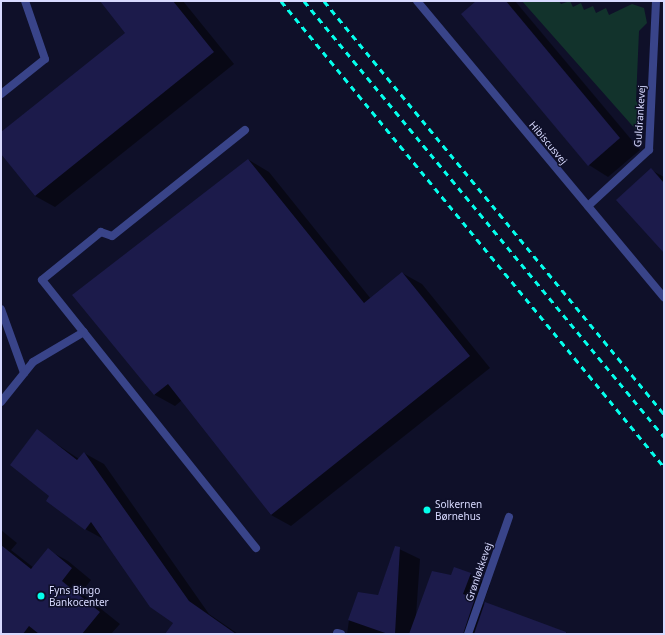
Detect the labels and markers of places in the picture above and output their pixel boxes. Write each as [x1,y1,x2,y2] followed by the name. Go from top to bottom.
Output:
[435,498,482,522] place label: Solkernen Børnehus
[422,505,432,515] marker: Solkernen Børnehus
[49,584,109,608] place label: Fyns Bingo Bankocenter
[36,591,46,601] marker: Fyns Bingo Bankocenter

